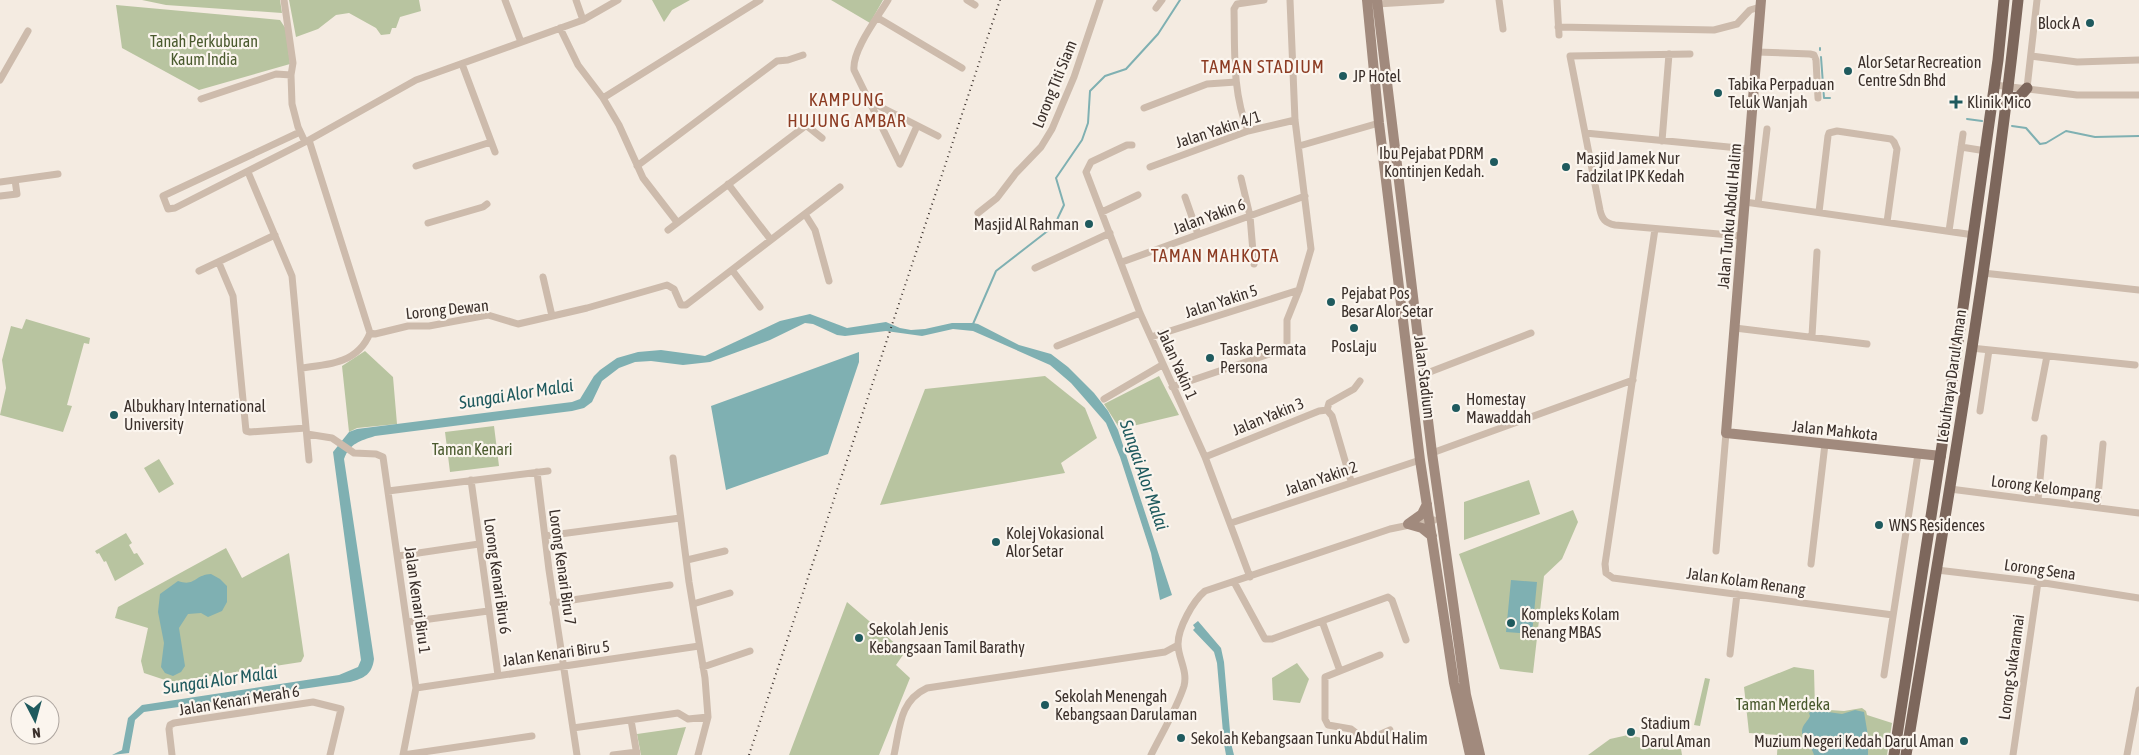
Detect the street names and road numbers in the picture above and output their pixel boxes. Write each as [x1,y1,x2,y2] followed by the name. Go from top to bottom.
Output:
[1028,38,1081,131] street label: Lorong Titi Siam
[1173,107,1263,151] street label: Jalan Yakin 4/1
[1714,142,1744,290] street label: Jalan Tunku Abdul Halim
[1170,195,1248,237] street label: Jalan Yakin 6
[1182,281,1260,321] street label: Jalan Yakin 5
[405,296,490,323] street label: Lorong Dewan
[1933,308,1970,444] street label: Lebuhraya Darul Aman
[1154,326,1202,402] street label: Jalan Yakin 1
[1411,334,1439,420] street label: Jalan Stadium
[1230,394,1306,438] street label: Jalan Yakin 3
[1791,417,1879,443] street label: Jalan Mahkota
[1282,457,1360,499] street label: Jalan Yakin 2
[1990,471,2102,504] street label: Lorong Kelompang
[545,508,580,626] street label: Lorong Kenari Biru 7
[480,517,515,635] street label: Lorong Kenari Biru 6
[402,545,434,655] street label: Jalan Kenari Biru 1
[2003,555,2077,584] street label: Lorong Sena
[1685,564,1807,599] street label: Jalan Kolam Renang
[1995,613,2028,721] street label: Lorong Sukaramai
[501,637,611,669] street label: Jalan Kenari Biru 5
[177,682,301,718] street label: Jalan Kenari Merah 6

